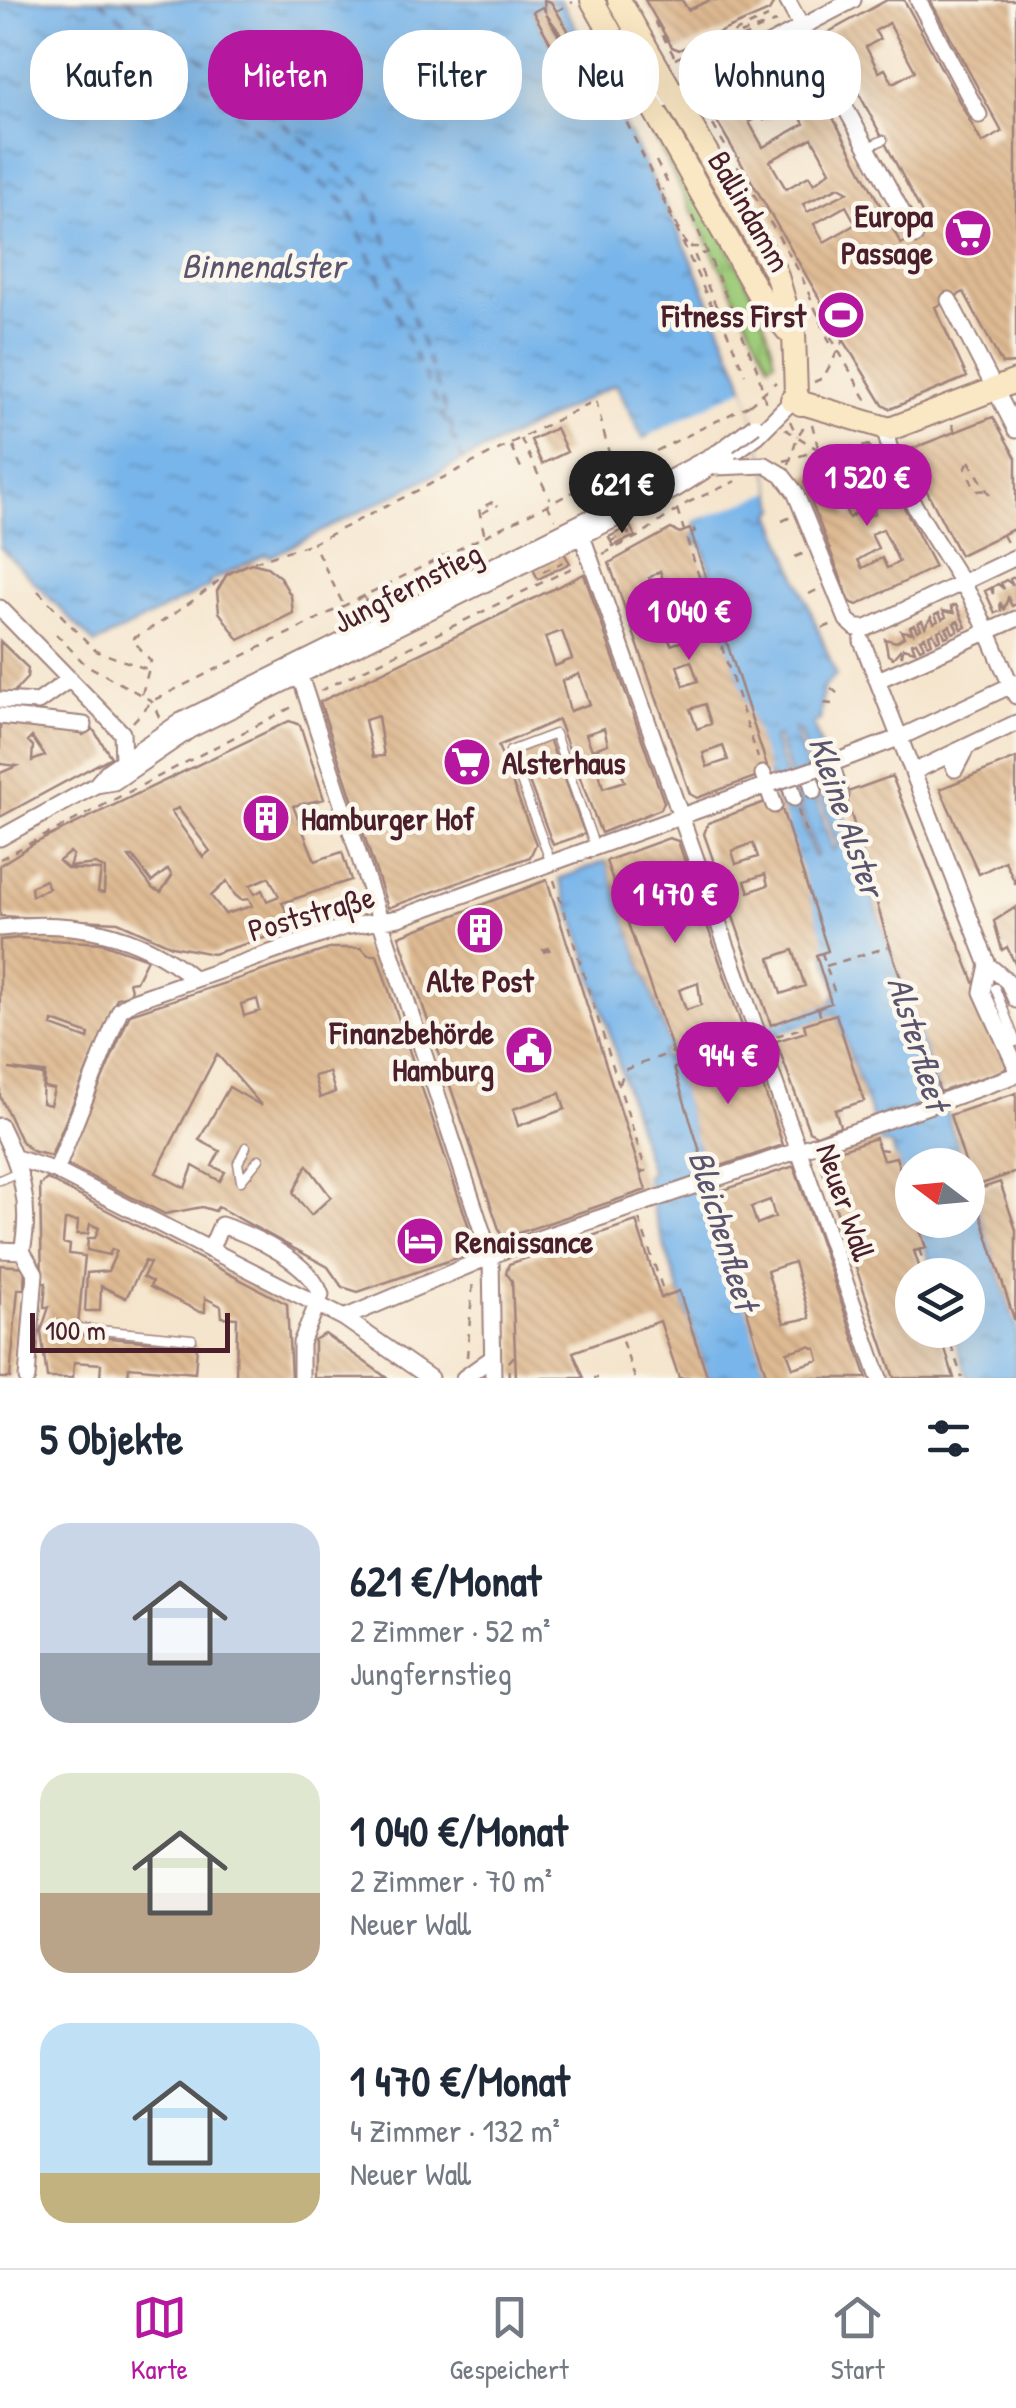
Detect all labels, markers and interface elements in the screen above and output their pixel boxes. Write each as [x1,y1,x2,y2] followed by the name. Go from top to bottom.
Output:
[30,30,188,120] chip: Kaufen
[208,30,363,120] chip: Mieten
[383,30,522,120] chip: Filter
[542,30,659,120] chip: Neu
[679,30,861,120] chip: Wohnung
[698,143,802,279] street label: Ballindamm
[841,194,933,275] place label: Europa Passage
[942,207,994,259] supermarket icon: Europa Passage
[182,242,349,289] water label: Binnenalster
[815,289,867,341] sports icon: Fitness First
[661,294,807,337] place label: Fitness First
[775,444,959,529] pin: 1 520 €
[552,451,692,536] pin: 621 €
[825,455,909,498] text: 1 520 €
[591,462,653,505] text: 621 €
[325,531,489,643] street label: Jungfernstieg
[597,578,781,663] pin: 1 040 €
[648,589,730,632] text: 1 040 €
[798,730,898,907] water label: Kleine Alster
[441,736,493,788] supermarket icon: Alsterhaus
[502,741,626,784] place label: Alsterhaus
[240,792,292,844] building icon: Hamburger Hof
[301,797,475,841] place label: Hamburger Hof
[583,861,767,946] pin: 1 470 €
[633,872,717,915] text: 1 470 €
[243,874,379,952] street label: Poststraße
[454,904,506,956] building icon: Alte Post
[427,959,534,1002] place label: Alte Post
[876,971,963,1120] water label: Alsterfleet
[329,1011,494,1092] place label: Finanzbehörde Hamburg
[658,1022,798,1107] pin: 944 €
[503,1024,555,1076] public building icon: Finanzbehörde Hamburg
[699,1033,757,1076] text: 944 €
[806,1138,886,1266] street label: Neuer Wall
[677,1144,772,1320] water label: Bleichenfleet
[895,1148,985,1238] north arrow
[895,1148,985,1348] map controls
[394,1215,446,1267] hotel icon: Renaissance
[455,1220,594,1263] place label: Renaissance
[895,1258,985,1348] button: layers
[30,1308,230,1352] scale bar
[45,1311,106,1349] text: 100 m
[40,1410,183,1467] text: 5 Objekte
[921,1411,976,1466] icon: filters
[350,1552,541,1609] text: 621 €/Monat
[120,1563,240,1683] icon: home
[350,1609,550,1652] text: 2 Zimmer · 52 m²
[350,1652,512,1695] text: Jungfernstieg
[350,1802,568,1859] text: 1 040 €/Monat
[120,1813,240,1933] icon: home
[350,1859,552,1902] text: 2 Zimmer · 70 m²
[350,1902,471,1945] text: Neuer Wall
[350,2052,570,2109] text: 1 470 €/Monat
[120,2063,240,2183] icon: home
[350,2109,560,2152] text: 4 Zimmer · 132 m²
[350,2152,471,2195] text: Neuer Wall
[131,2290,188,2388] tab: Karte
[450,2290,569,2388] tab: Gespeichert
[830,2290,885,2388] tab: Start

